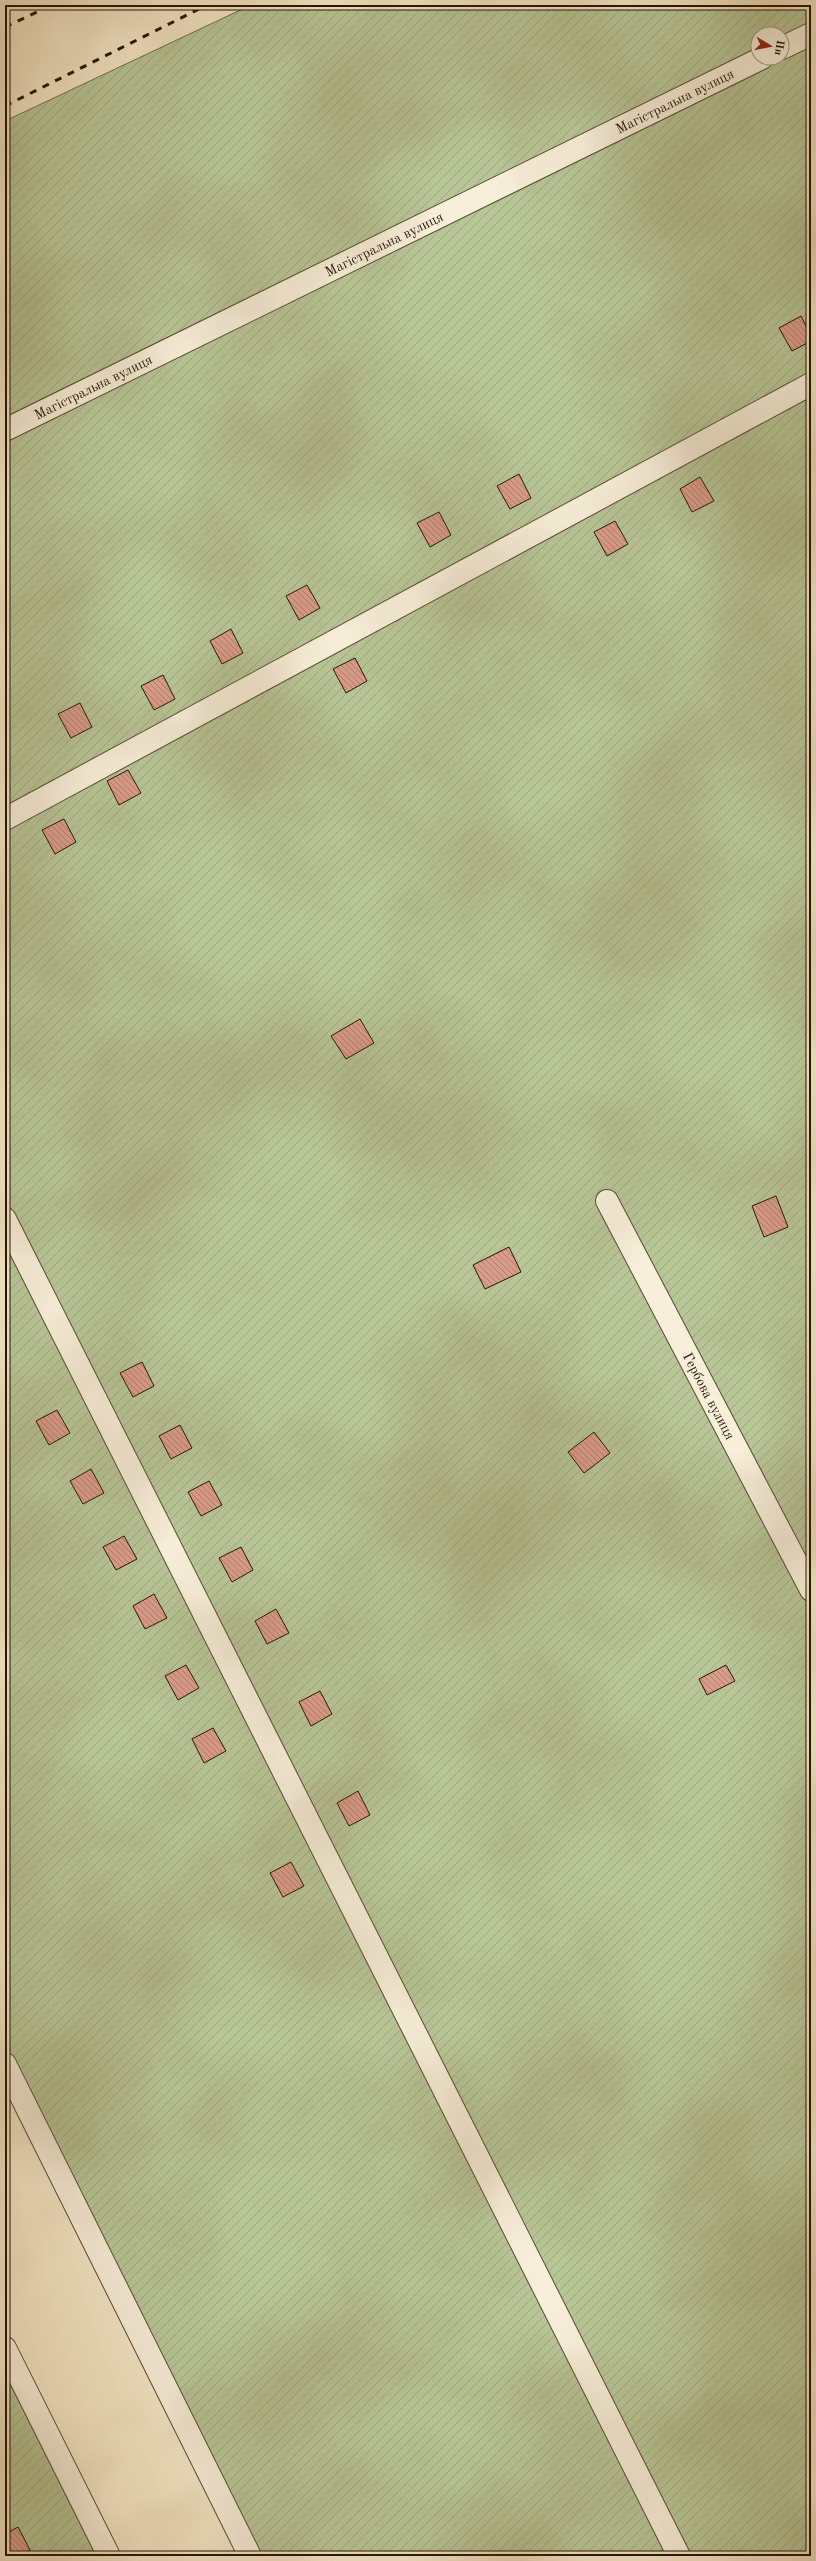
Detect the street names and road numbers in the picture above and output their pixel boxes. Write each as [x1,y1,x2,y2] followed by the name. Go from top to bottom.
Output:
[614,67,736,137] street label: Магістральна вулиця
[323,210,446,280] street label: Магістральна вулиця
[32,353,155,423] street label: Магістральна вулиця
[680,1350,737,1442] street label: Гербова вулиця

